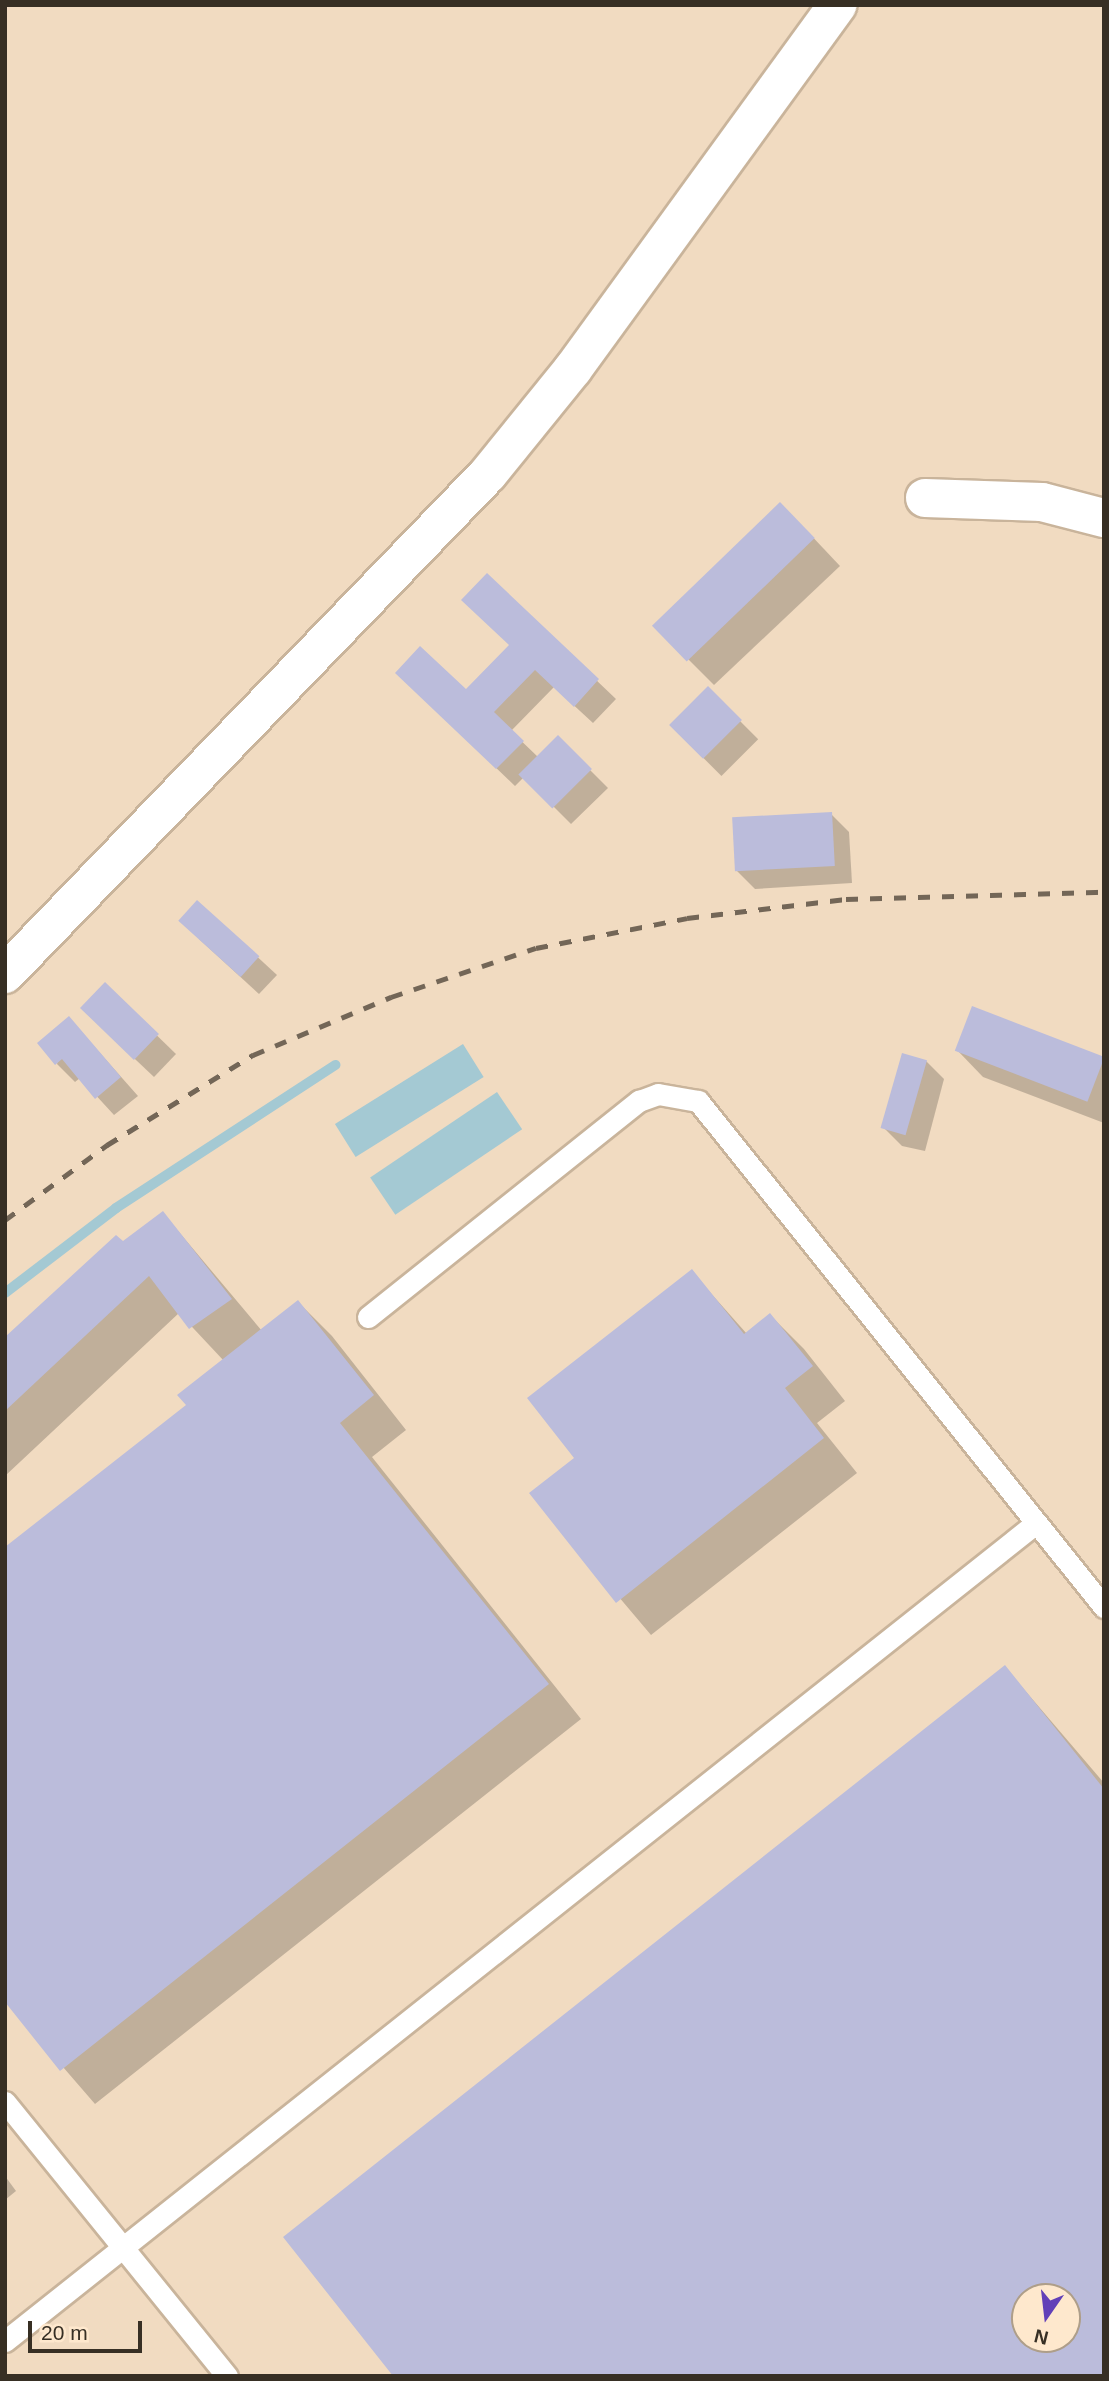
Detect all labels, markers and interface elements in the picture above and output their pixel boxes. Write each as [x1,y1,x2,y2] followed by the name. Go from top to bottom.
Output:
[1011,2283,1081,2353] north arrow
[32,2308,145,2352] scale bar
[41,2321,88,2344] text: 20 m
[1032,2325,1050,2349] text: N

